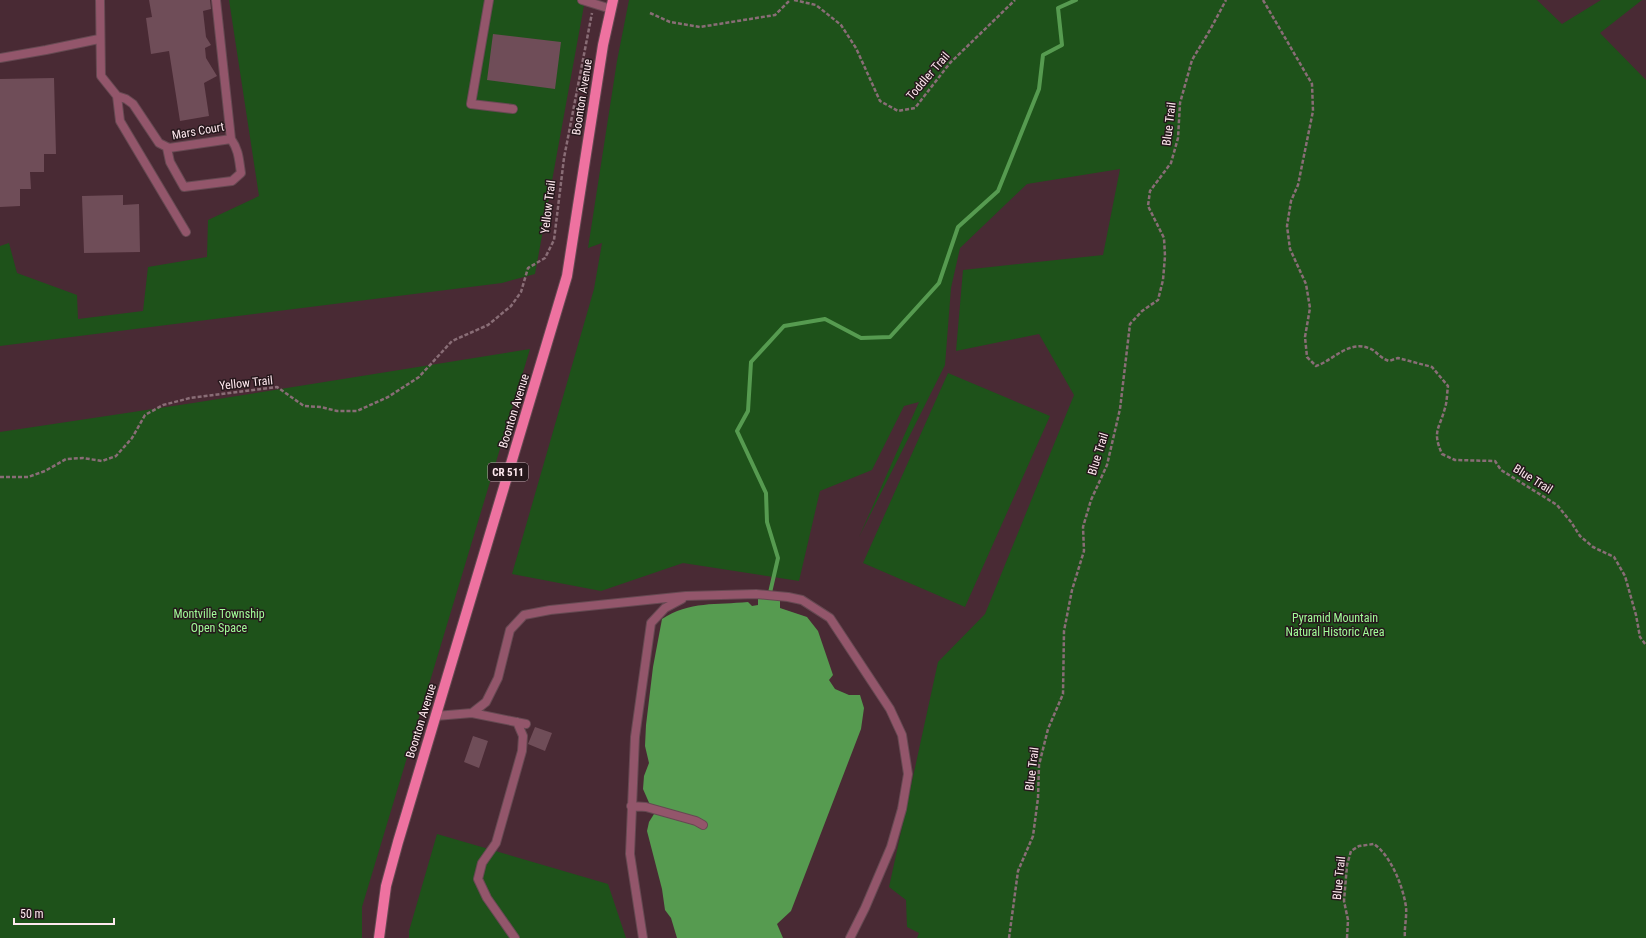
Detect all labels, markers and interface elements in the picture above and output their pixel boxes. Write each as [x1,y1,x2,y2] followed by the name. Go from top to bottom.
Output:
[903,49,953,103] street label: Toddler Trail
[569,58,595,136] street label: Boonton Avenue
[1159,101,1179,147] street label: Blue Trail
[171,119,226,142] street label: Mars Court
[538,179,558,235] street label: Yellow Trail
[496,372,532,450] street label: Boonton Avenue
[218,373,274,393] street label: Yellow Trail
[1085,431,1111,477] street label: Blue Trail
[1511,461,1555,497] street label: Blue Trail
[488,463,528,481] road number: CR 511
[173,607,265,635] park label: Montville Township Open Space
[1286,611,1385,639] park label: Pyramid Mountain Natural Historic Area
[403,682,439,760] street label: Boonton Avenue
[1022,746,1042,792] street label: Blue Trail
[1330,856,1348,900] street label: Blue Trail
[14,900,114,926] scale bar
[20,907,44,921] text: 50 m

